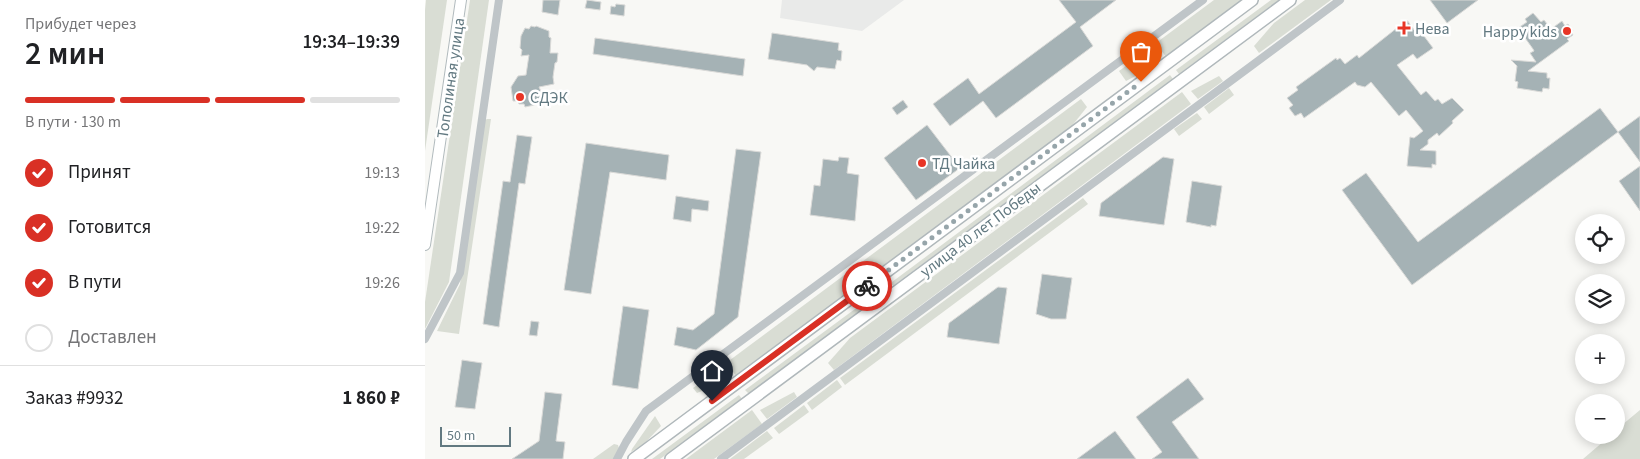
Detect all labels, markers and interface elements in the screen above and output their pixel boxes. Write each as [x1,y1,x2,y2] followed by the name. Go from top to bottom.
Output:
[25,13,136,35] text: Прибудет через
[432,16,470,140] street label: Тополиная улица
[1415,18,1450,40] place label: Нева
[1397,21,1411,35] marker: Нева
[1483,21,1557,43] place label: Happy kids
[1561,25,1573,37] marker: Happy kids
[302,29,400,56] text: 19:34–19:39
[25,31,105,77] text: 2 мин
[1120,31,1162,82] pin
[1127,38,1155,66] icon: bag
[530,87,568,109] place label: СДЭК
[514,91,526,103] marker: СДЭК
[25,111,121,133] text: В пути · 130 m
[932,153,995,175] place label: ТД Чайка
[916,157,928,169] marker: ТД Чайка
[25,159,53,187] icon: check
[68,159,131,186] text: Принят
[364,162,400,184] text: 19:13
[916,177,1046,283] street label: улица 40 лет Победы
[25,214,53,242] icon: check
[68,214,151,241] text: Готовится
[1575,214,1625,444] map controls
[1575,214,1625,264] button: locate
[364,217,400,239] text: 19:22
[842,261,892,311] courier
[25,269,53,297] icon: check
[68,269,122,296] text: В пути
[364,272,400,294] text: 19:26
[853,272,881,300] icon: bike
[1575,274,1625,324] button: layers
[68,324,157,351] text: Доставлен
[1575,334,1625,384] button: +
[691,350,733,401] pin
[698,357,726,385] icon: home
[25,385,124,412] text: Заказ #9932
[342,385,400,412] text: 1 860 ₽
[1575,394,1625,444] button: −
[440,424,511,447] scale bar
[447,426,475,446] text: 50 m

